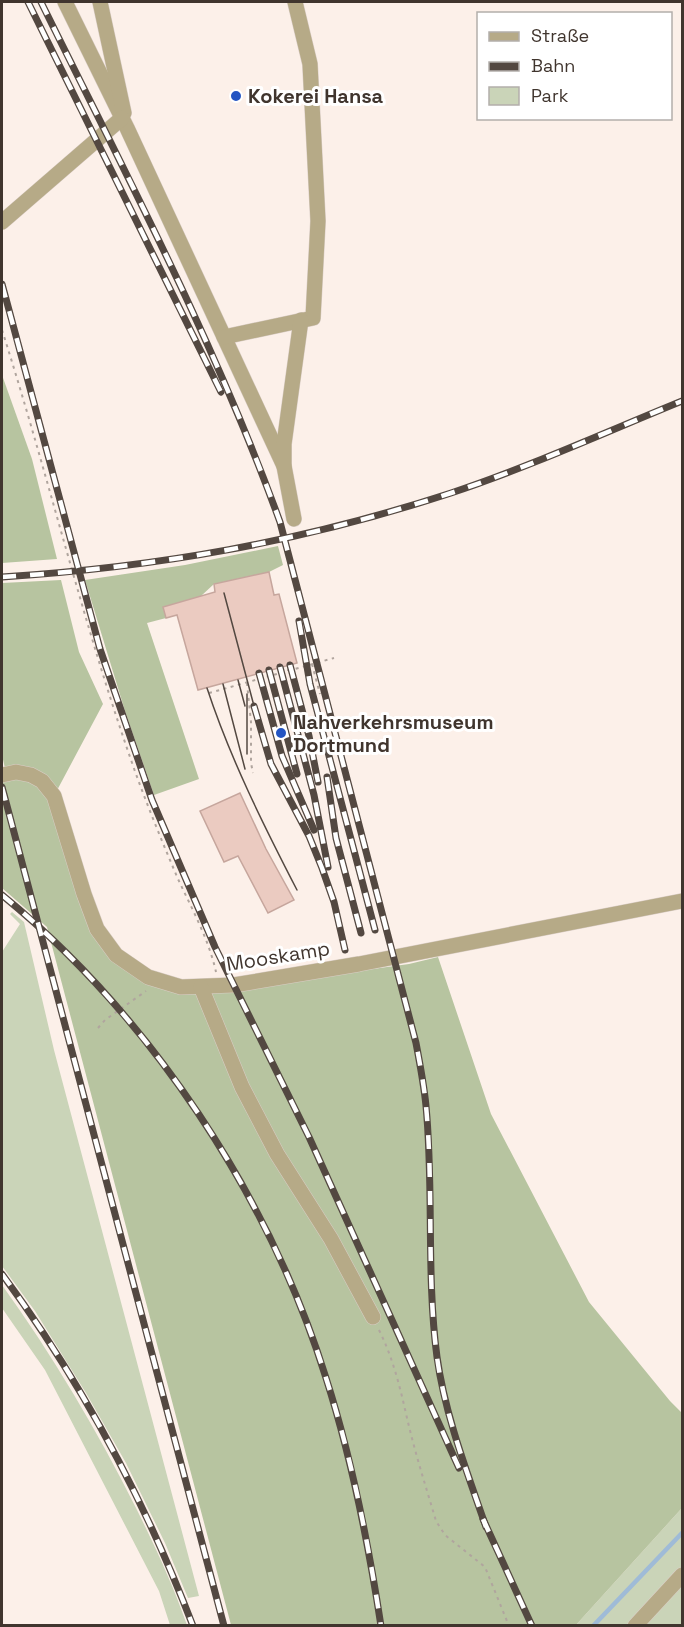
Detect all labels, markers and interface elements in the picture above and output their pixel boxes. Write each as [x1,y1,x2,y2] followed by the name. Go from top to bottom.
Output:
[477,12,672,120] legend
[531,24,589,47] text: Straße
[531,54,575,77] text: Bahn
[248,83,384,109] place label: Kokerei Hansa
[531,84,569,107] text: Park
[229,89,243,103] marker: Kokerei Hansa
[293,709,494,758] place label: Nahverkehrsmuseum Dortmund
[274,726,288,740] marker: Nahverkehrsmuseum Dortmund
[224,935,332,977] street label: Mooskamp

